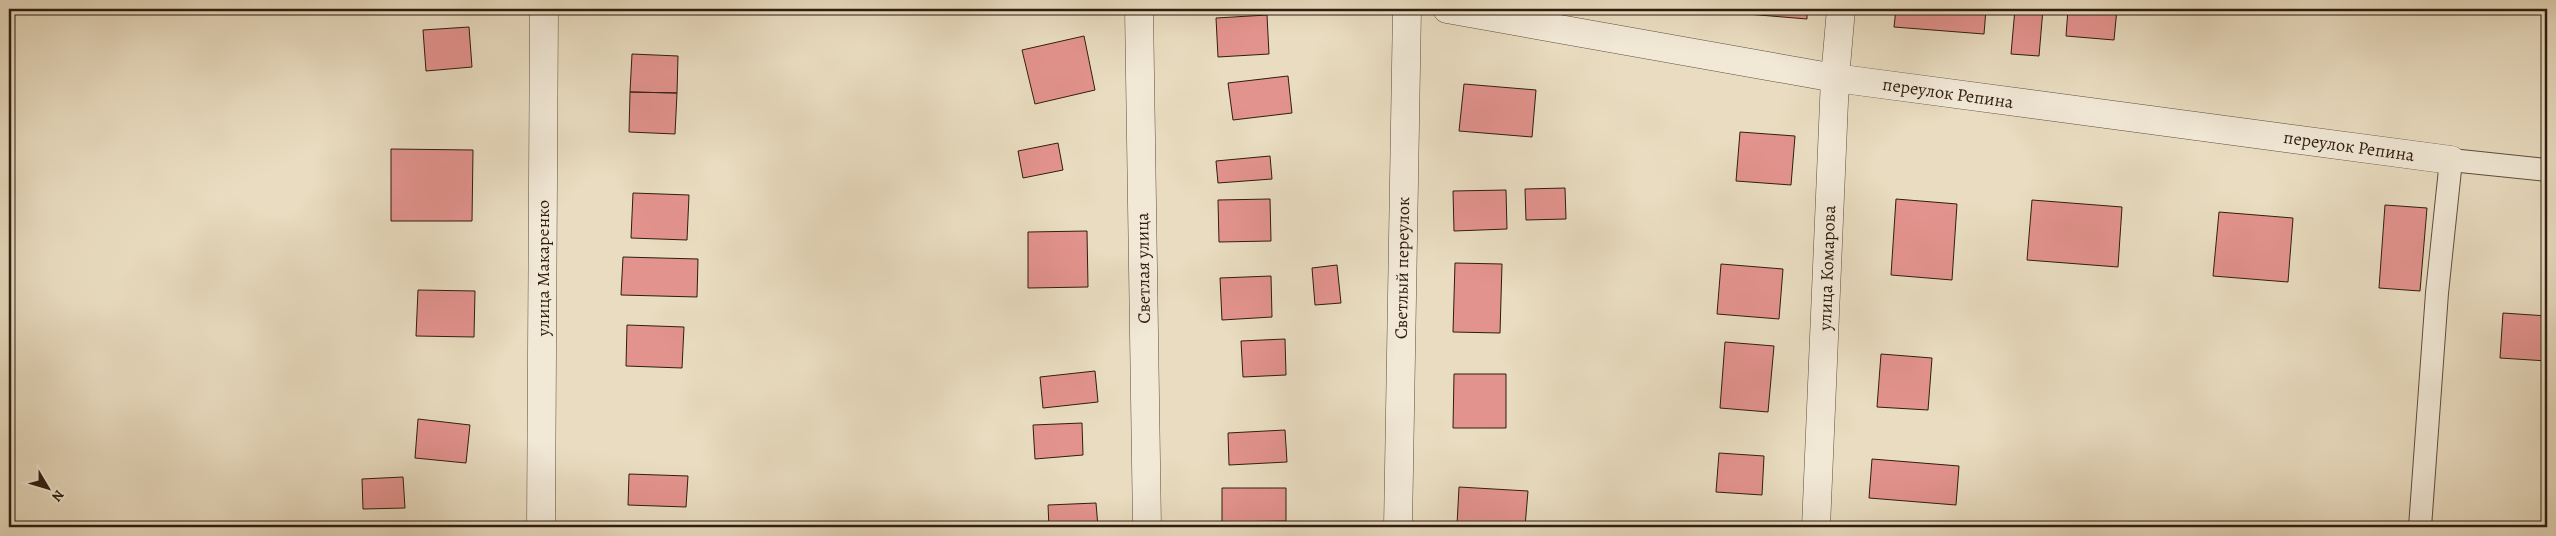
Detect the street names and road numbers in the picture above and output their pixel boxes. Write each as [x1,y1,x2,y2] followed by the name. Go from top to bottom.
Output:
[1881,72,2016,114] street label: переулок Репина
[2282,125,2417,167] street label: переулок Репина
[1389,197,1415,339] street label: Светлый переулок
[531,200,555,337] street label: улица Макаренко
[1813,204,1841,332] street label: улица Комарова
[1130,212,1156,324] street label: Светлая улица

